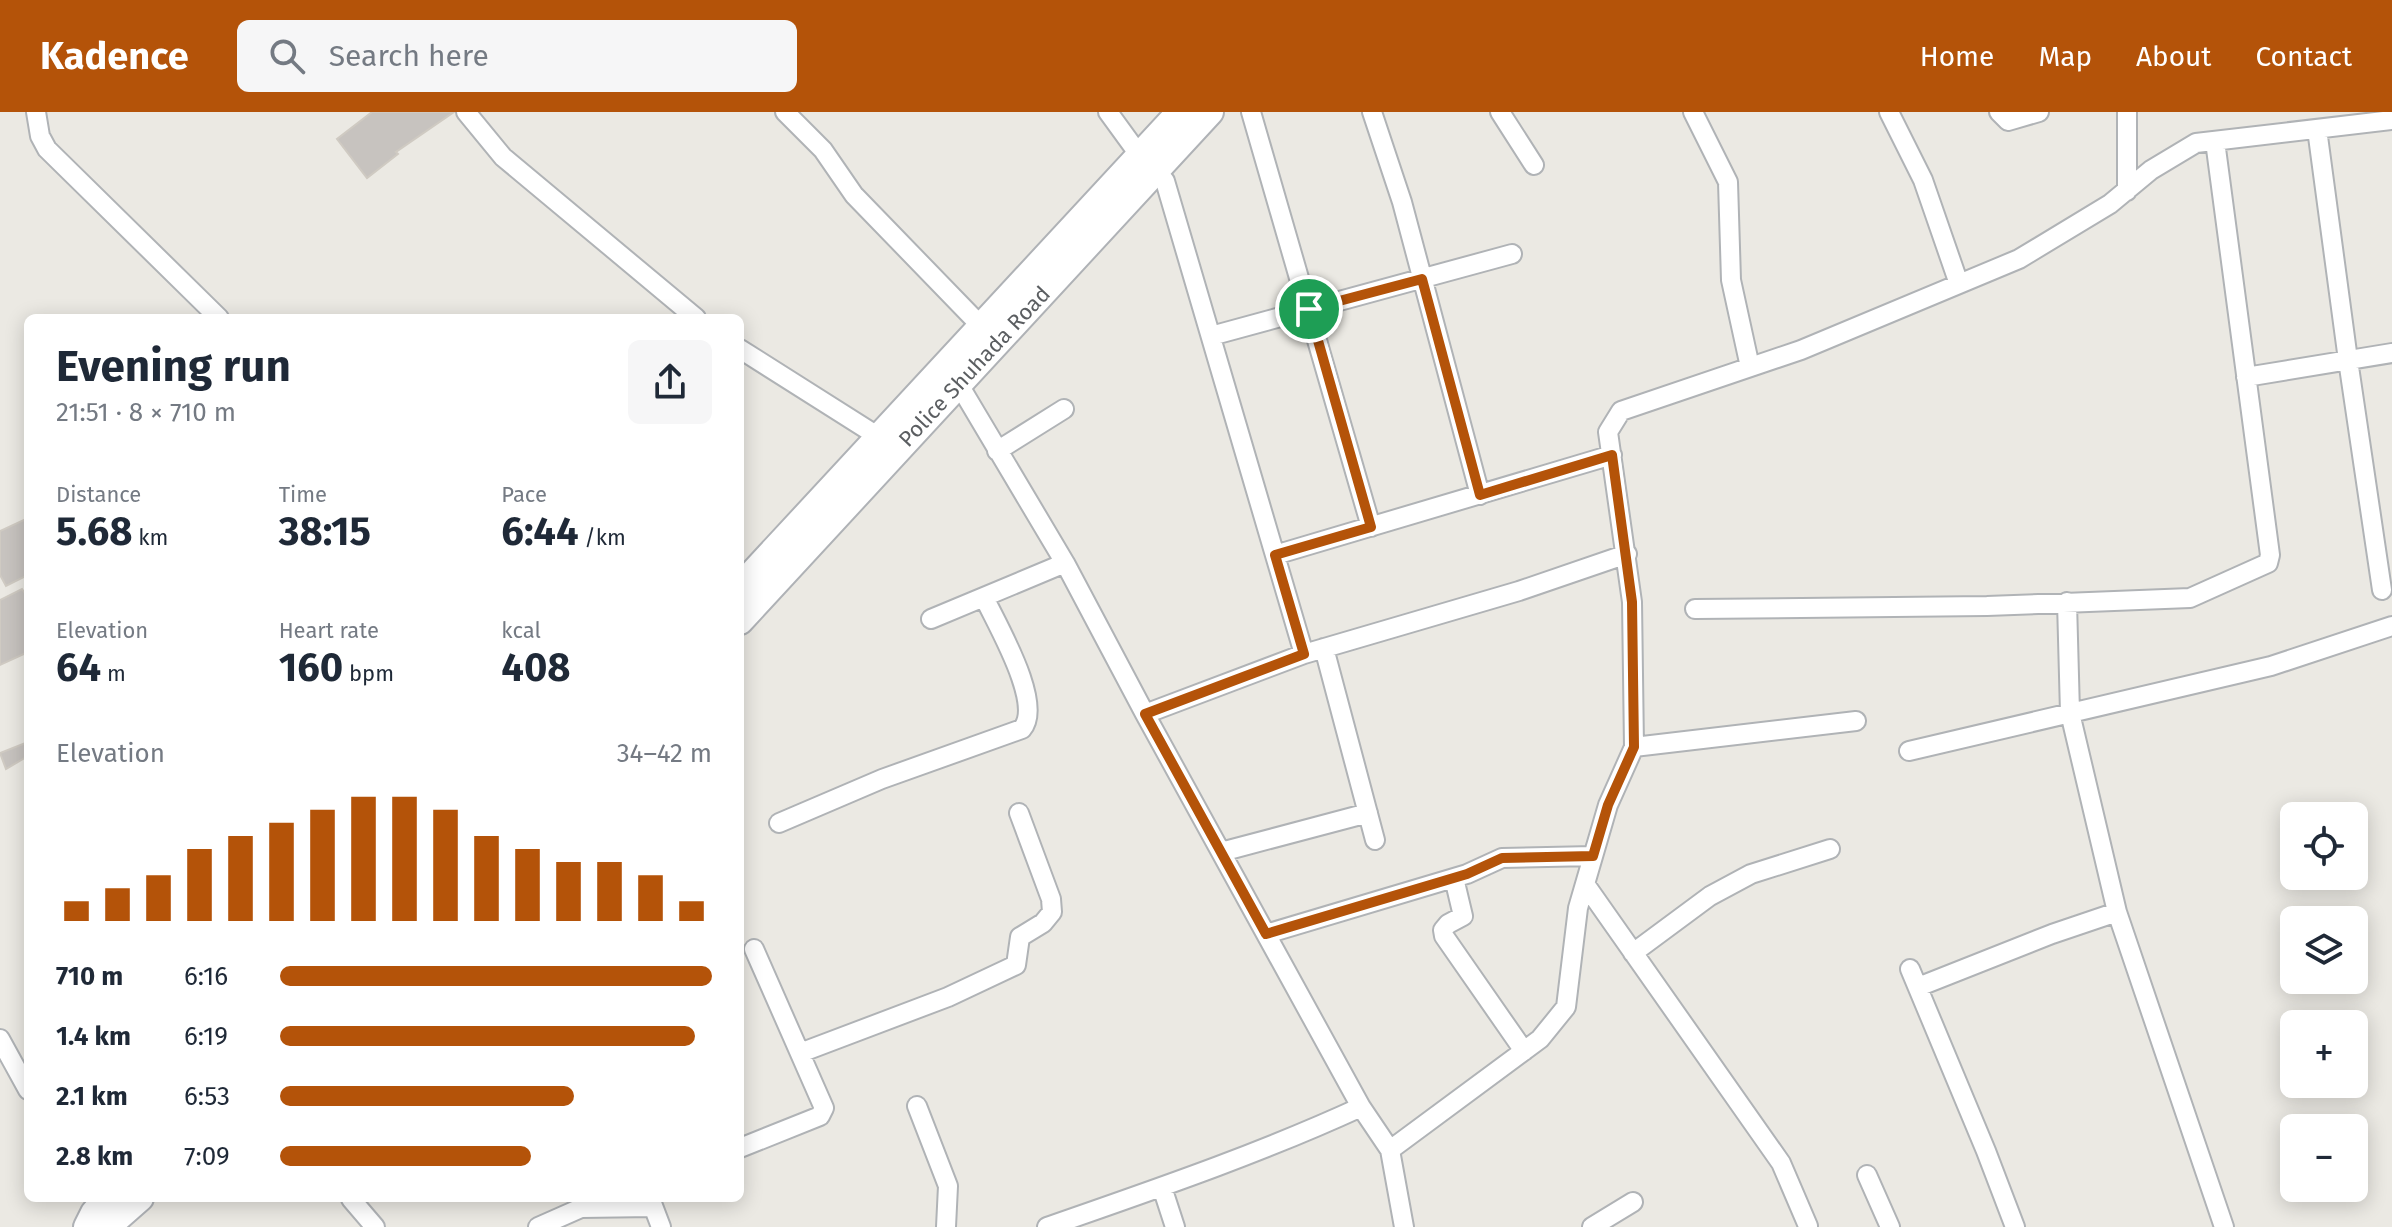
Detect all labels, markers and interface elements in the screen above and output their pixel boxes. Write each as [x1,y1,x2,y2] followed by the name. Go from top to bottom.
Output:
[237,20,797,92] search box
[40,33,189,79] text: Kadence
[265,34,309,78] icon: search
[329,38,489,74] text: Search here
[1920,40,1994,73] text: Home
[2038,40,2092,73] text: Map
[2136,40,2211,73] text: About
[2255,40,2352,73] text: Contact
[1275,275,1343,343] pin
[893,280,1056,452] street label: Police Shuhada Road
[1287,287,1331,331] icon: arrive
[56,340,291,393] text: Evening run
[628,340,712,424] button: share
[56,397,236,428] text: 21:51 · 8 × 710 m
[56,481,141,508] text: Distance
[279,481,327,508] text: Time
[501,481,547,508] text: Pace
[56,508,132,556] text: 5.68
[279,508,371,556] text: 38:15
[501,508,579,556] text: 6:44
[132,524,168,551] text: km
[579,524,626,551] text: /km
[56,617,148,644] text: Elevation
[279,617,379,644] text: Heart rate
[501,617,541,644] text: kcal
[56,644,101,692] text: 64
[279,644,343,692] text: 160
[501,644,571,692] text: 408
[101,660,126,687] text: m
[343,660,394,687] text: bpm
[56,738,165,769] text: Elevation
[617,738,712,769] text: 34–42 m
[2280,802,2368,1202] map controls
[2280,802,2368,890] button: locate
[2280,906,2368,994] button: layers
[56,961,123,992] text: 710 m
[184,961,228,992] text: 6:16
[2280,1010,2368,1098] button: +
[56,1021,131,1052] text: 1.4 km
[184,1021,228,1052] text: 6:19
[56,1081,128,1112] text: 2.1 km
[184,1081,230,1112] text: 6:53
[2280,1114,2368,1202] button: −
[56,1141,133,1172] text: 2.8 km
[184,1141,230,1172] text: 7:09

